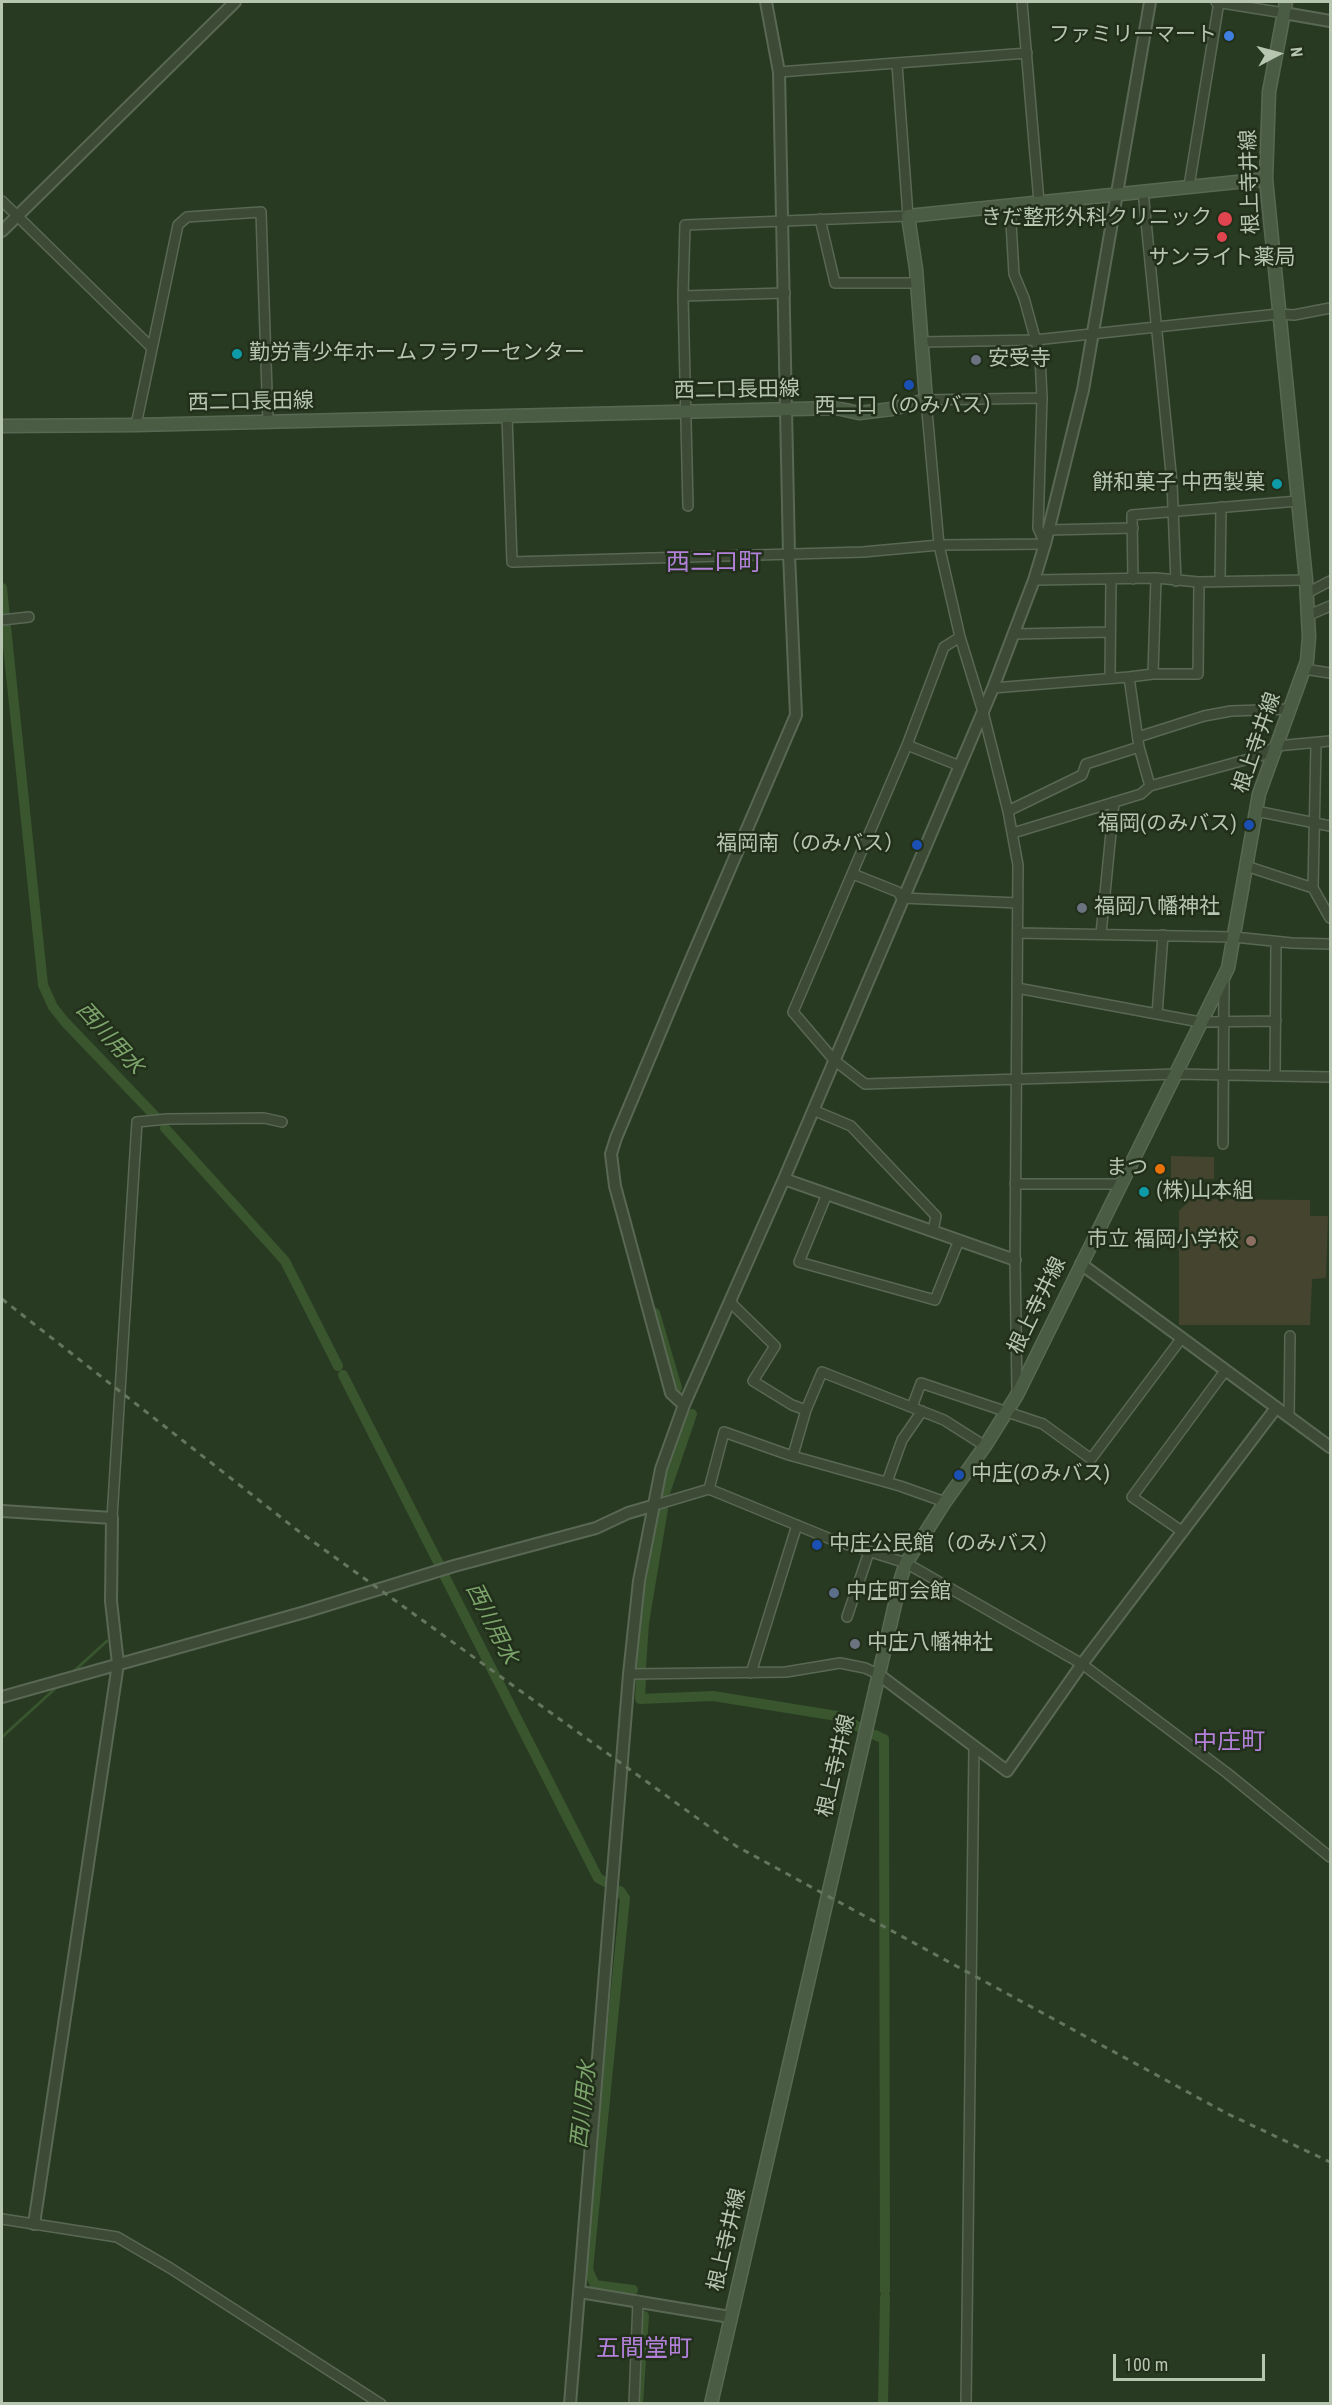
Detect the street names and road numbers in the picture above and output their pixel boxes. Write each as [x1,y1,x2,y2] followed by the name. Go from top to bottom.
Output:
[1237,129,1265,235] street label: 根上寺井線
[674,377,800,405] street label: 西二口長田線
[188,389,314,417] street label: 西二口長田線
[1229,689,1287,797] street label: 根上寺井線
[1004,1253,1072,1359] street label: 根上寺井線
[813,1712,861,1820] street label: 根上寺井線
[704,2186,752,2294] street label: 根上寺井線

